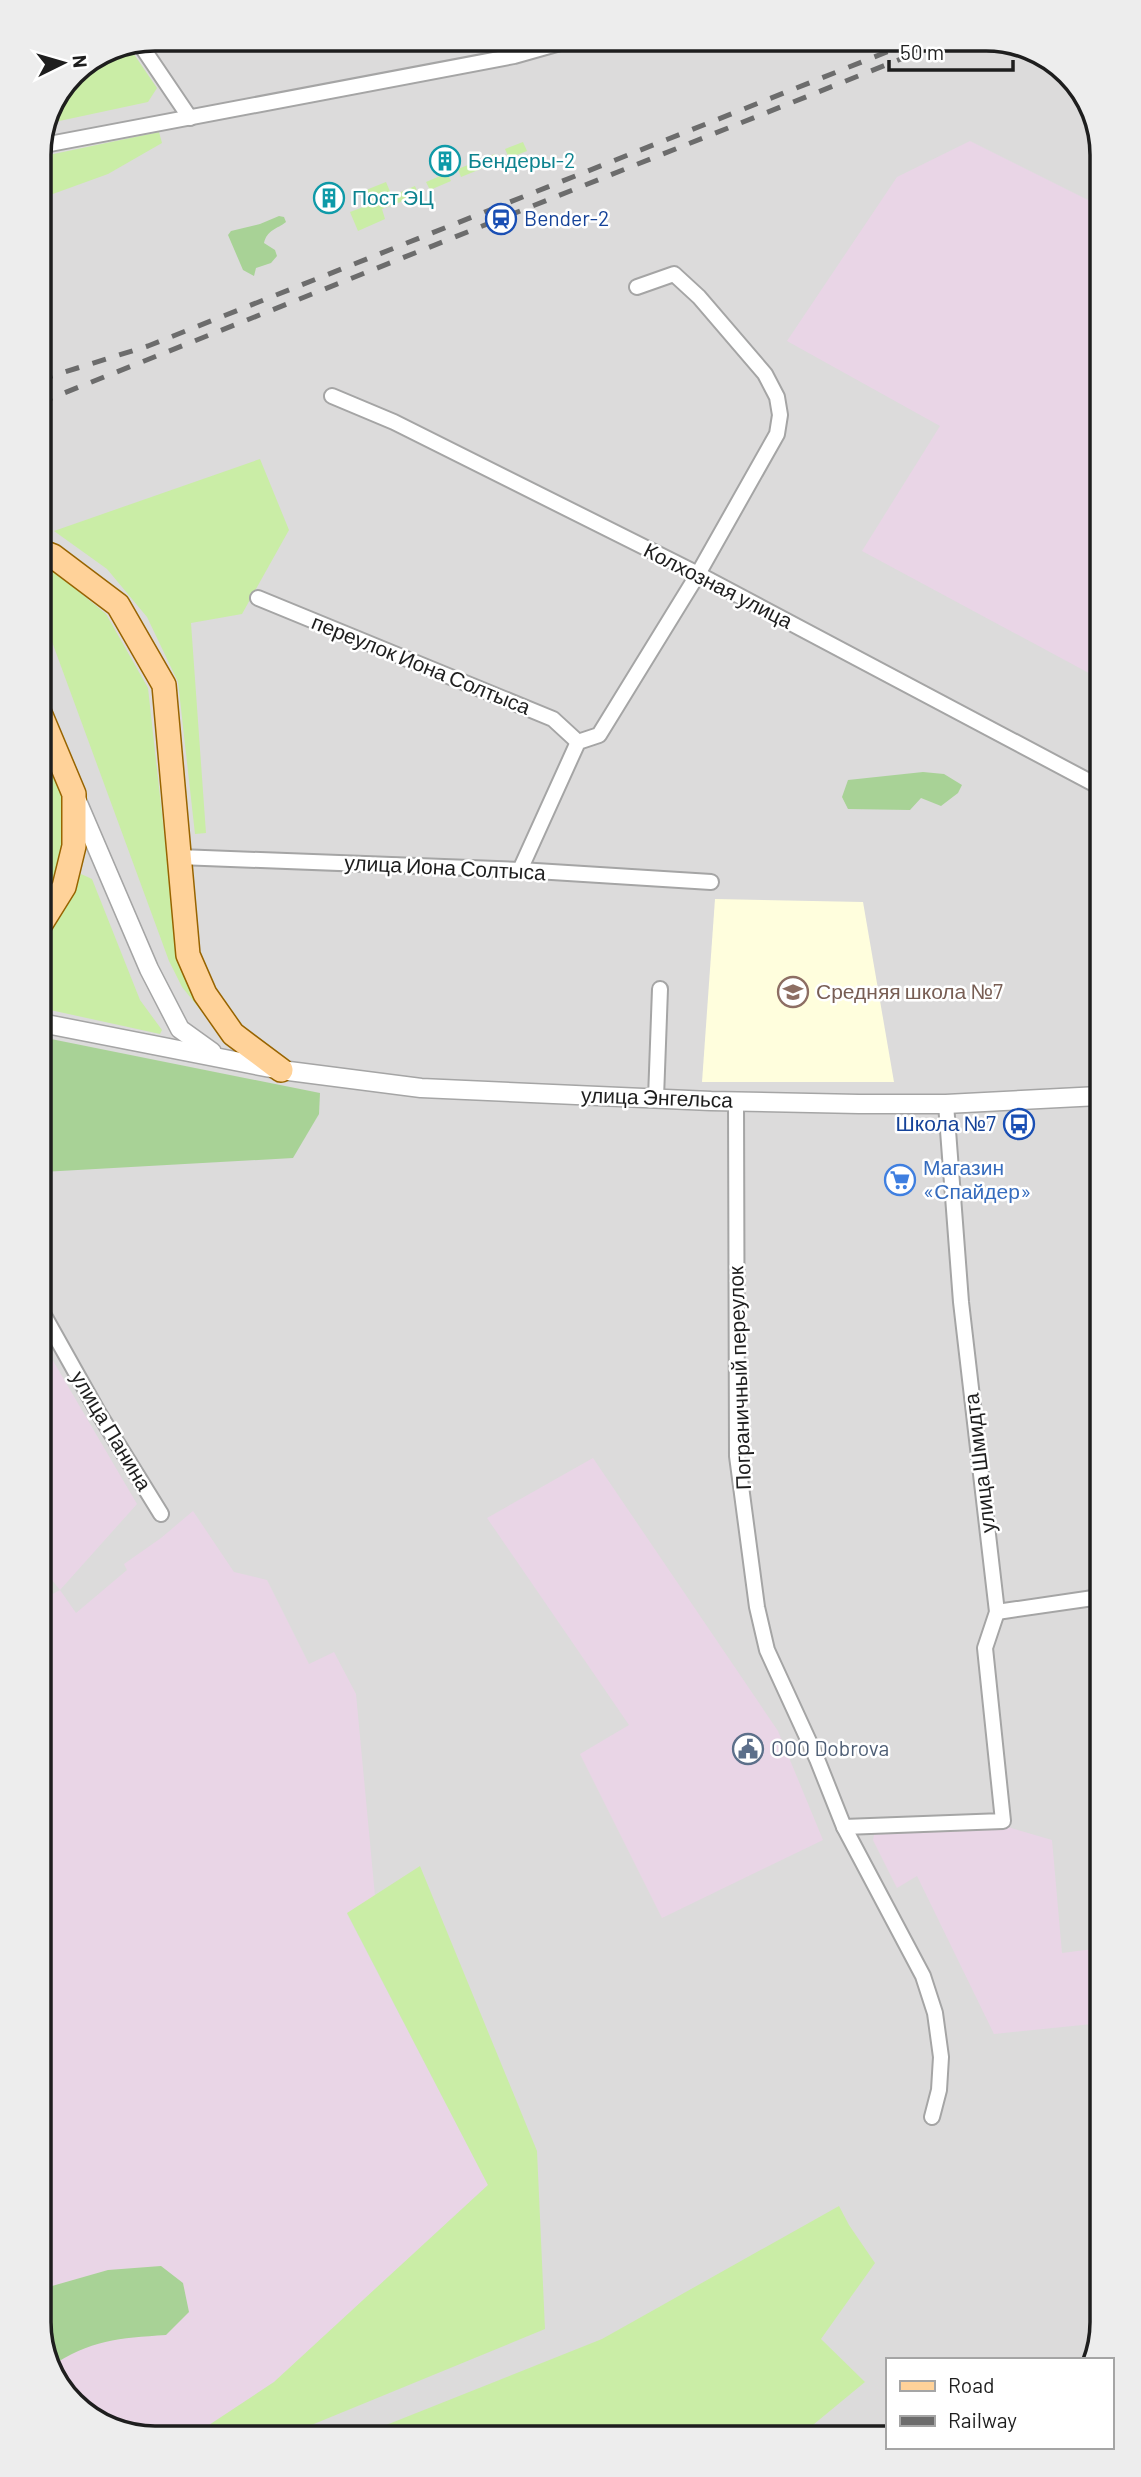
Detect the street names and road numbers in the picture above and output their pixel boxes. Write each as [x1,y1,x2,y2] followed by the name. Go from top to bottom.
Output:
[640,536,798,633] street label: Колхозная улица
[309,608,535,719] street label: переулок Иона Солтыса
[344,849,547,884] street label: улица Иона Солтыса
[581,1081,734,1112] street label: улица Энгельса
[722,1265,755,1491] street label: Пограничный переулок
[67,1366,158,1495] street label: улица Панина
[957,1392,999,1535] street label: улица Шмидта

